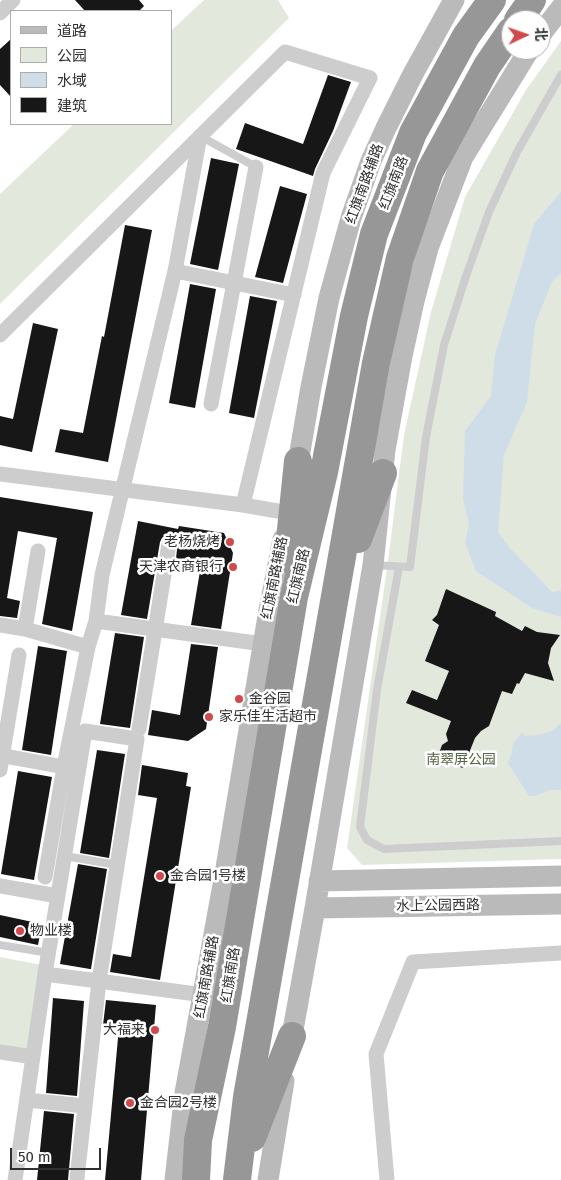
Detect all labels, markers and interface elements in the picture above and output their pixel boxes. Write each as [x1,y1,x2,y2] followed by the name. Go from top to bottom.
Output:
[10,10,172,125] legend
[501,10,551,60] north arrow
[57,22,87,40] text: 道路
[532,27,549,42] text: 北
[57,47,87,65] text: 公园
[57,72,87,90] text: 水域
[57,97,87,115] text: 建筑
[343,142,387,226] street label: 红旗南路辅路
[376,154,412,212] street label: 红旗南路
[164,534,220,550] place label: 老杨烧烤
[259,535,291,621] street label: 红旗南路辅路
[224,536,236,548] marker: 老杨烧烤
[285,547,313,605] street label: 红旗南路
[139,559,223,575] place label: 天津农商银行
[227,561,239,573] marker: 天津农商银行
[249,691,291,707] place label: 金谷园
[233,693,245,705] marker: 金谷园
[219,709,317,725] place label: 家乐佳生活超市
[203,711,215,723] marker: 家乐佳生活超市
[426,752,496,768] park label: 南翠屏公园
[170,868,246,884] place label: 金合园1号楼
[154,870,166,882] marker: 金合园1号楼
[396,897,480,915] street label: 水上公园西路
[30,923,72,939] place label: 物业楼
[14,925,26,937] marker: 物业楼
[191,934,223,1020] street label: 红旗南路辅路
[218,946,244,1004] street label: 红旗南路
[103,1022,145,1038] place label: 大福来
[149,1024,161,1036] marker: 大福来
[140,1095,217,1111] place label: 金合园2号楼
[124,1097,136,1109] marker: 金合园2号楼
[12,1138,104,1170] scale bar
[18,1148,51,1166] text: 50 m

